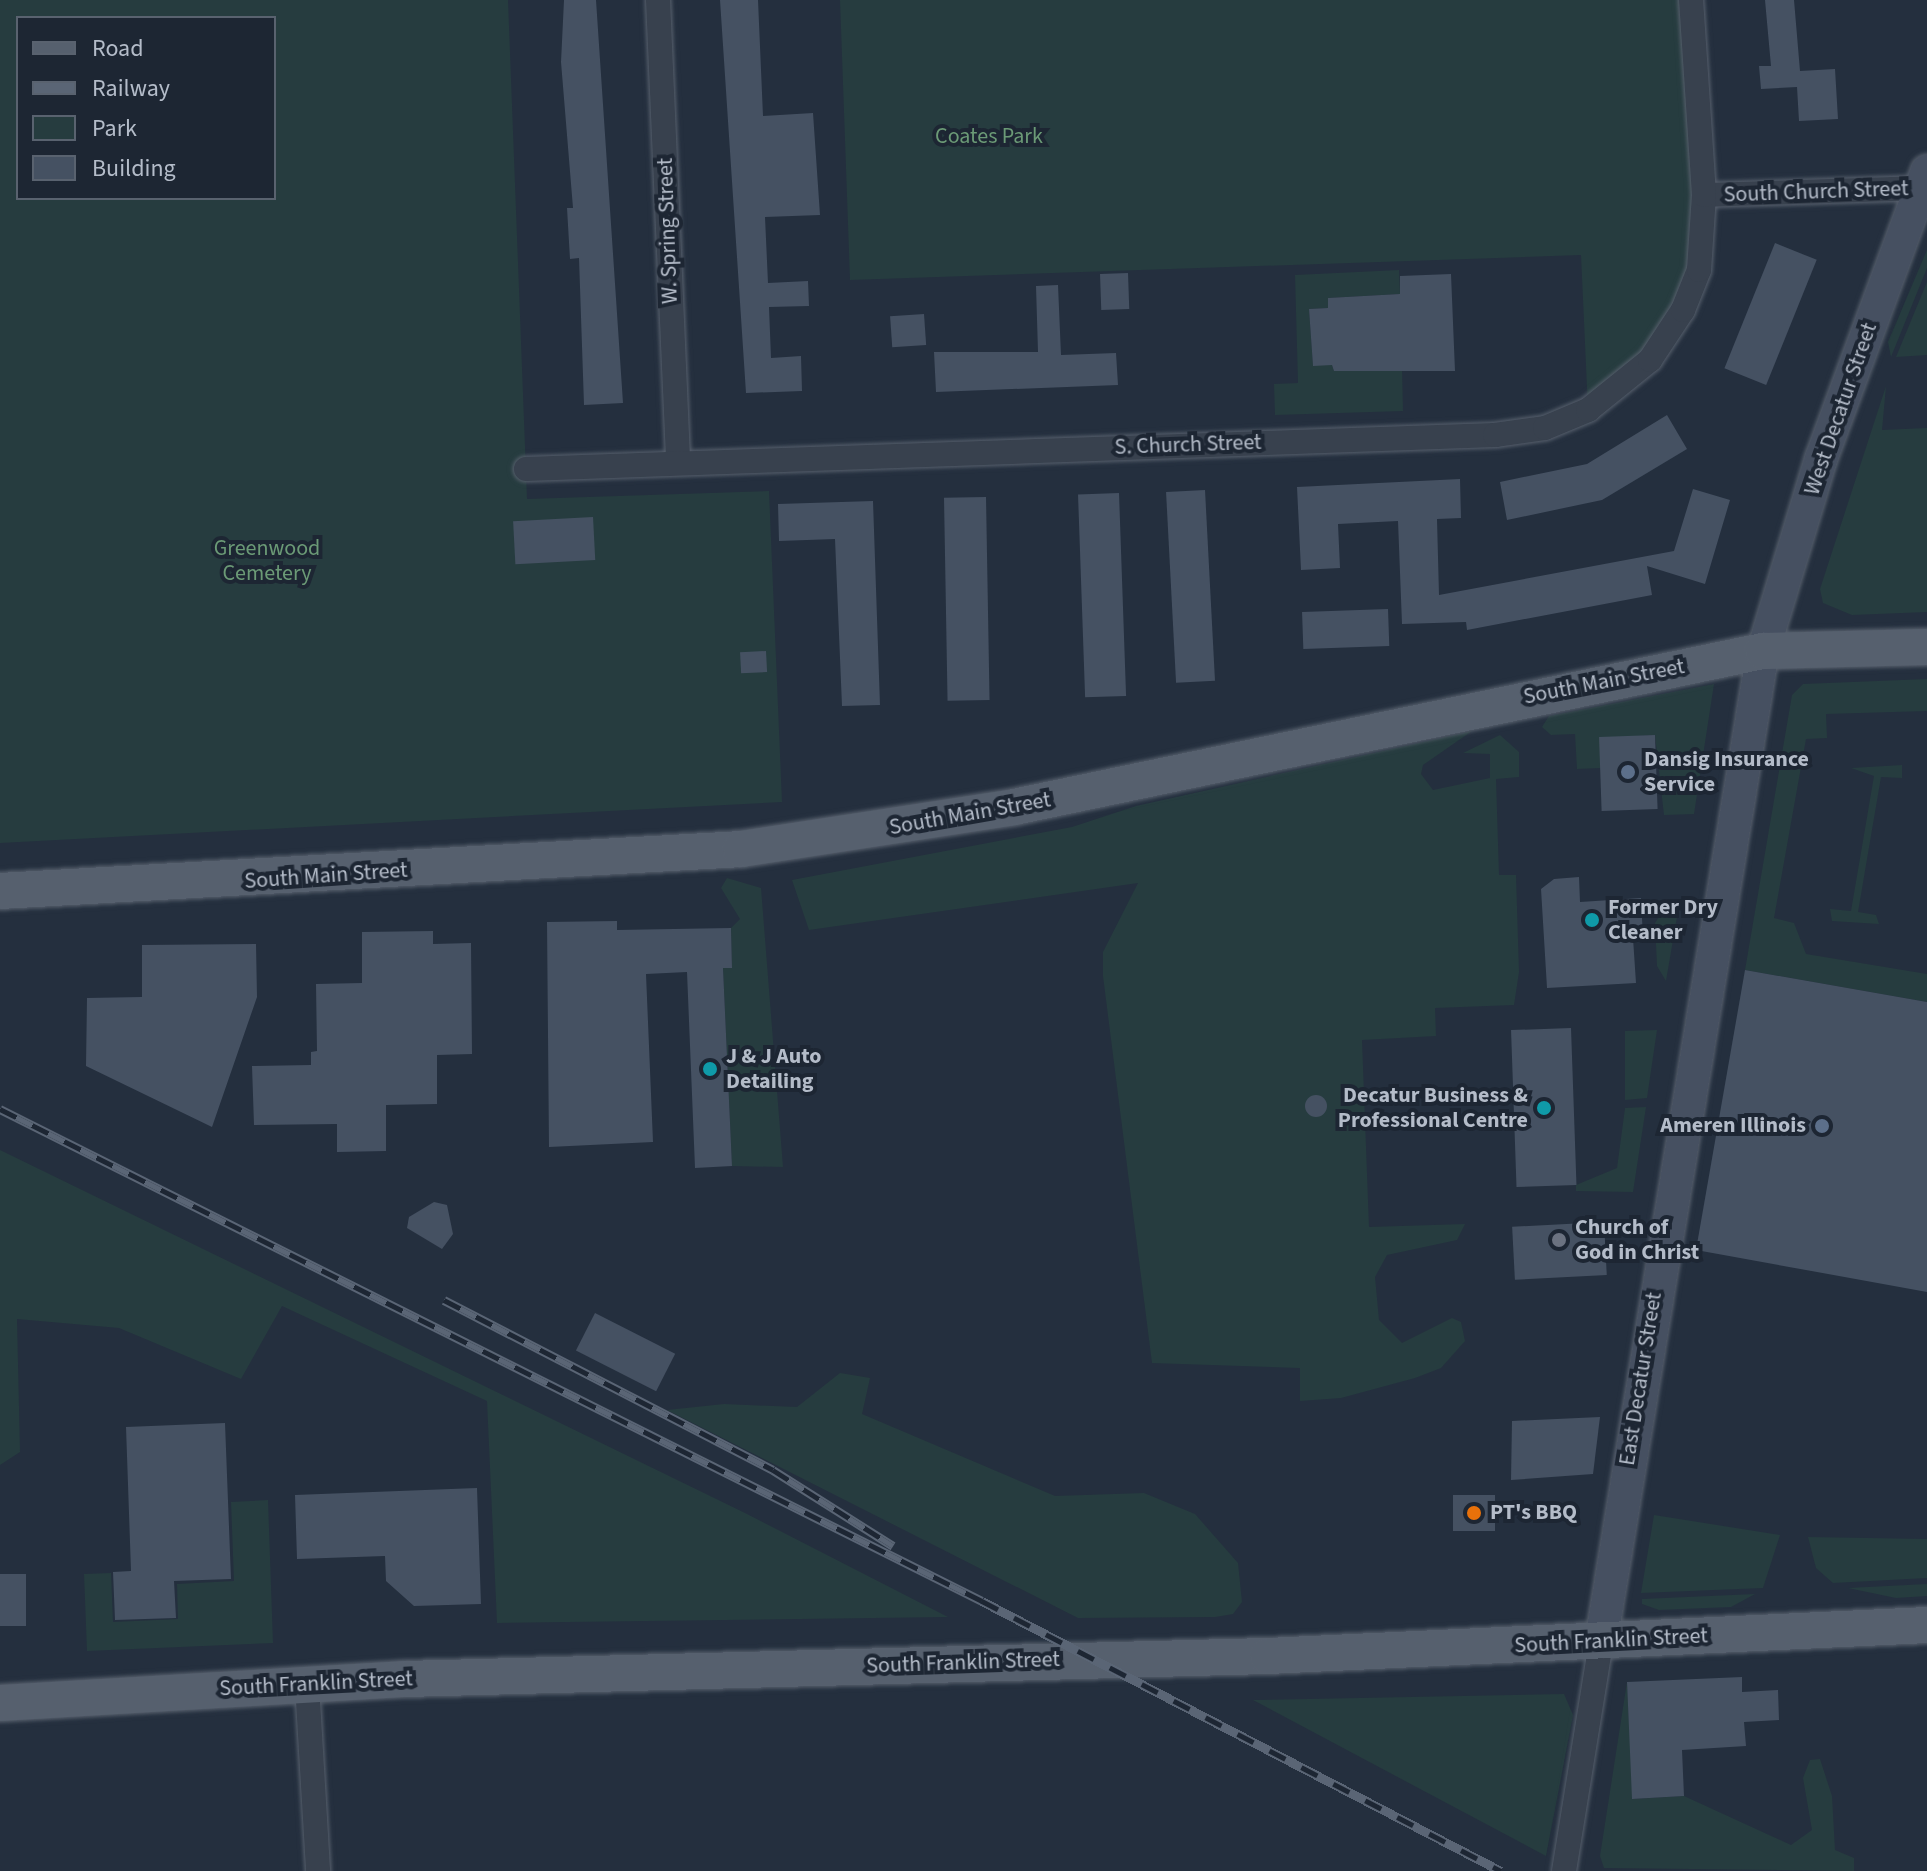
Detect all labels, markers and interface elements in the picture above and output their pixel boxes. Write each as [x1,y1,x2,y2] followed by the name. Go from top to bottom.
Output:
[16,16,276,200] legend
[92,31,144,66] text: Road
[92,71,170,106] text: Railway
[92,111,137,146] text: Park
[935,124,1043,150] park label: Coates Park
[92,151,176,186] text: Building
[652,158,684,304] street label: W. Spring Street
[1723,176,1909,208] street label: South Church Street
[1799,319,1883,499] street label: West Decatur Street
[1114,429,1262,461] street label: S. Church Street
[214,535,320,586] park label: Greenwood Cemetery
[1521,653,1687,711] street label: South Main Street
[1644,746,1809,798] place label: Dansig Insurance Service
[1619,763,1637,781] marker: Dansig Insurance Service
[887,787,1053,841] street label: South Main Street
[244,857,408,895] street label: South Main Street
[1608,894,1718,946] place label: Former Dry Cleaner
[1583,911,1601,929] marker: Former Dry Cleaner
[726,1043,822,1094] place label: J & J Auto Detailing
[701,1060,719,1078] marker: J & J Auto Detailing
[1338,1082,1528,1134] place label: Decatur Business & Professional Centre
[1535,1099,1553,1117] marker: Decatur Business & Professional Centre
[1660,1113,1806,1139] place label: Ameren Illinois
[1813,1117,1831,1135] marker: Ameren Illinois
[1575,1214,1699,1266] place label: Church of God in Christ
[1550,1231,1568,1249] marker: Church of God in Christ
[1614,1291,1668,1467] street label: East Decatur Street
[1490,1500,1577,1526] place label: PT's BBQ
[1465,1504,1483,1522] marker: PT's BBQ
[1514,1623,1708,1659] street label: South Franklin Street
[866,1646,1060,1680] street label: South Franklin Street
[219,1666,413,1702] street label: South Franklin Street

